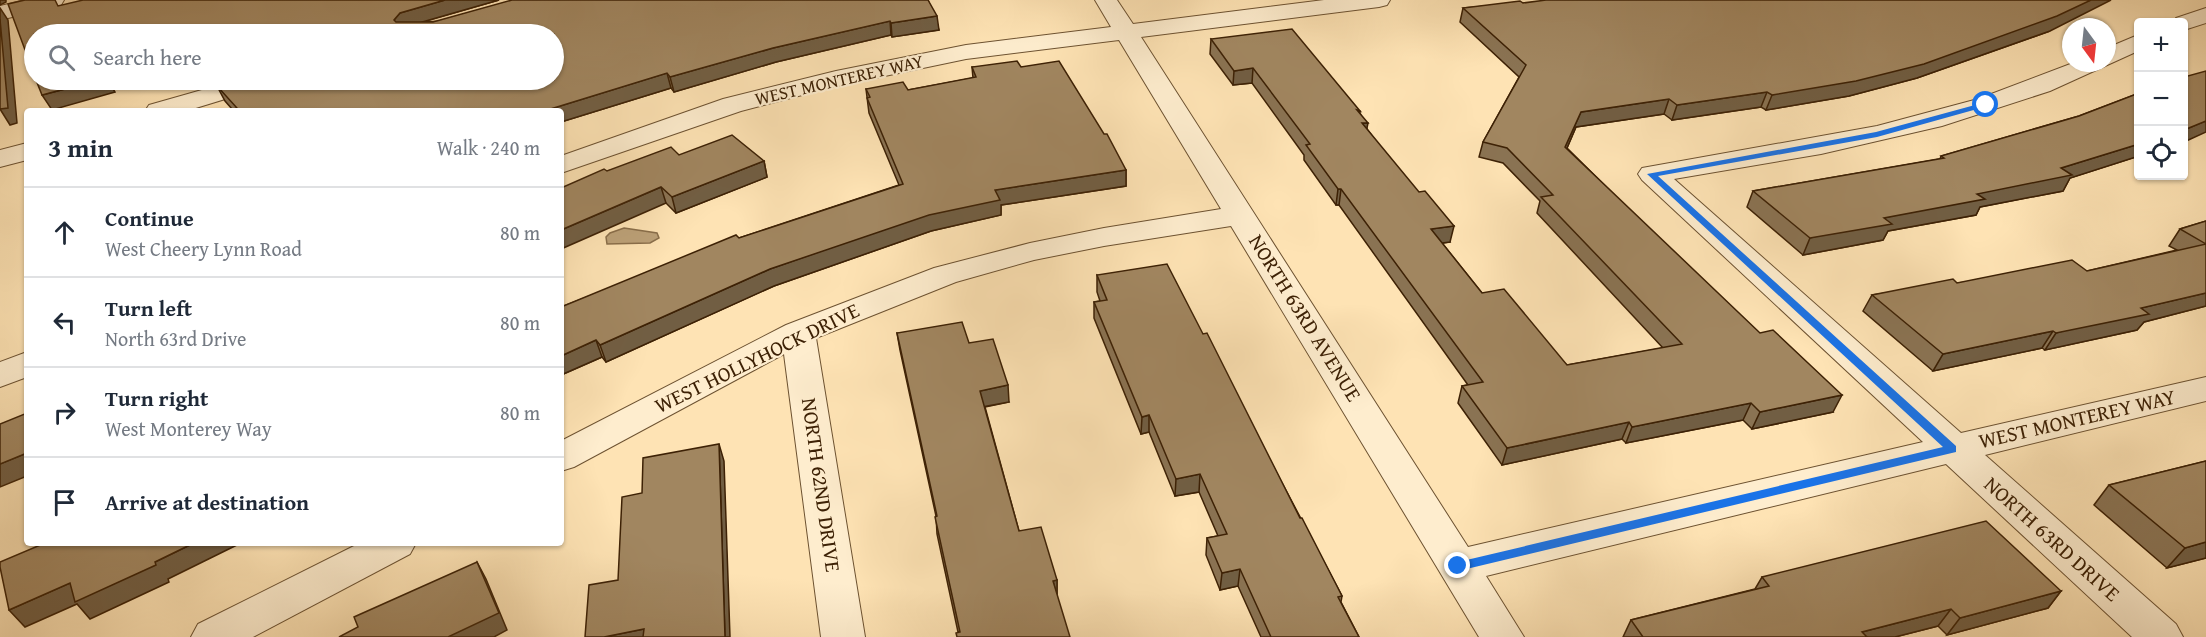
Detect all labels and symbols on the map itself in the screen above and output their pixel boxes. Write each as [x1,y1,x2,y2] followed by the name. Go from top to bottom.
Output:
[2062,18,2116,72] north arrow
[752,47,926,112] street label: WEST MONTEREY WAY
[1972,91,1998,117] route start
[1241,228,1370,408] street label: NORTH 63RD AVENUE
[649,294,865,421] street label: WEST HOLLYHOCK DRIVE
[1976,381,2179,456] street label: WEST MONTEREY WAY
[794,396,849,574] street label: NORTH 62ND DRIVE
[1977,469,2128,609] street label: NORTH 63RD DRIVE
[1444,552,1470,578] route end

